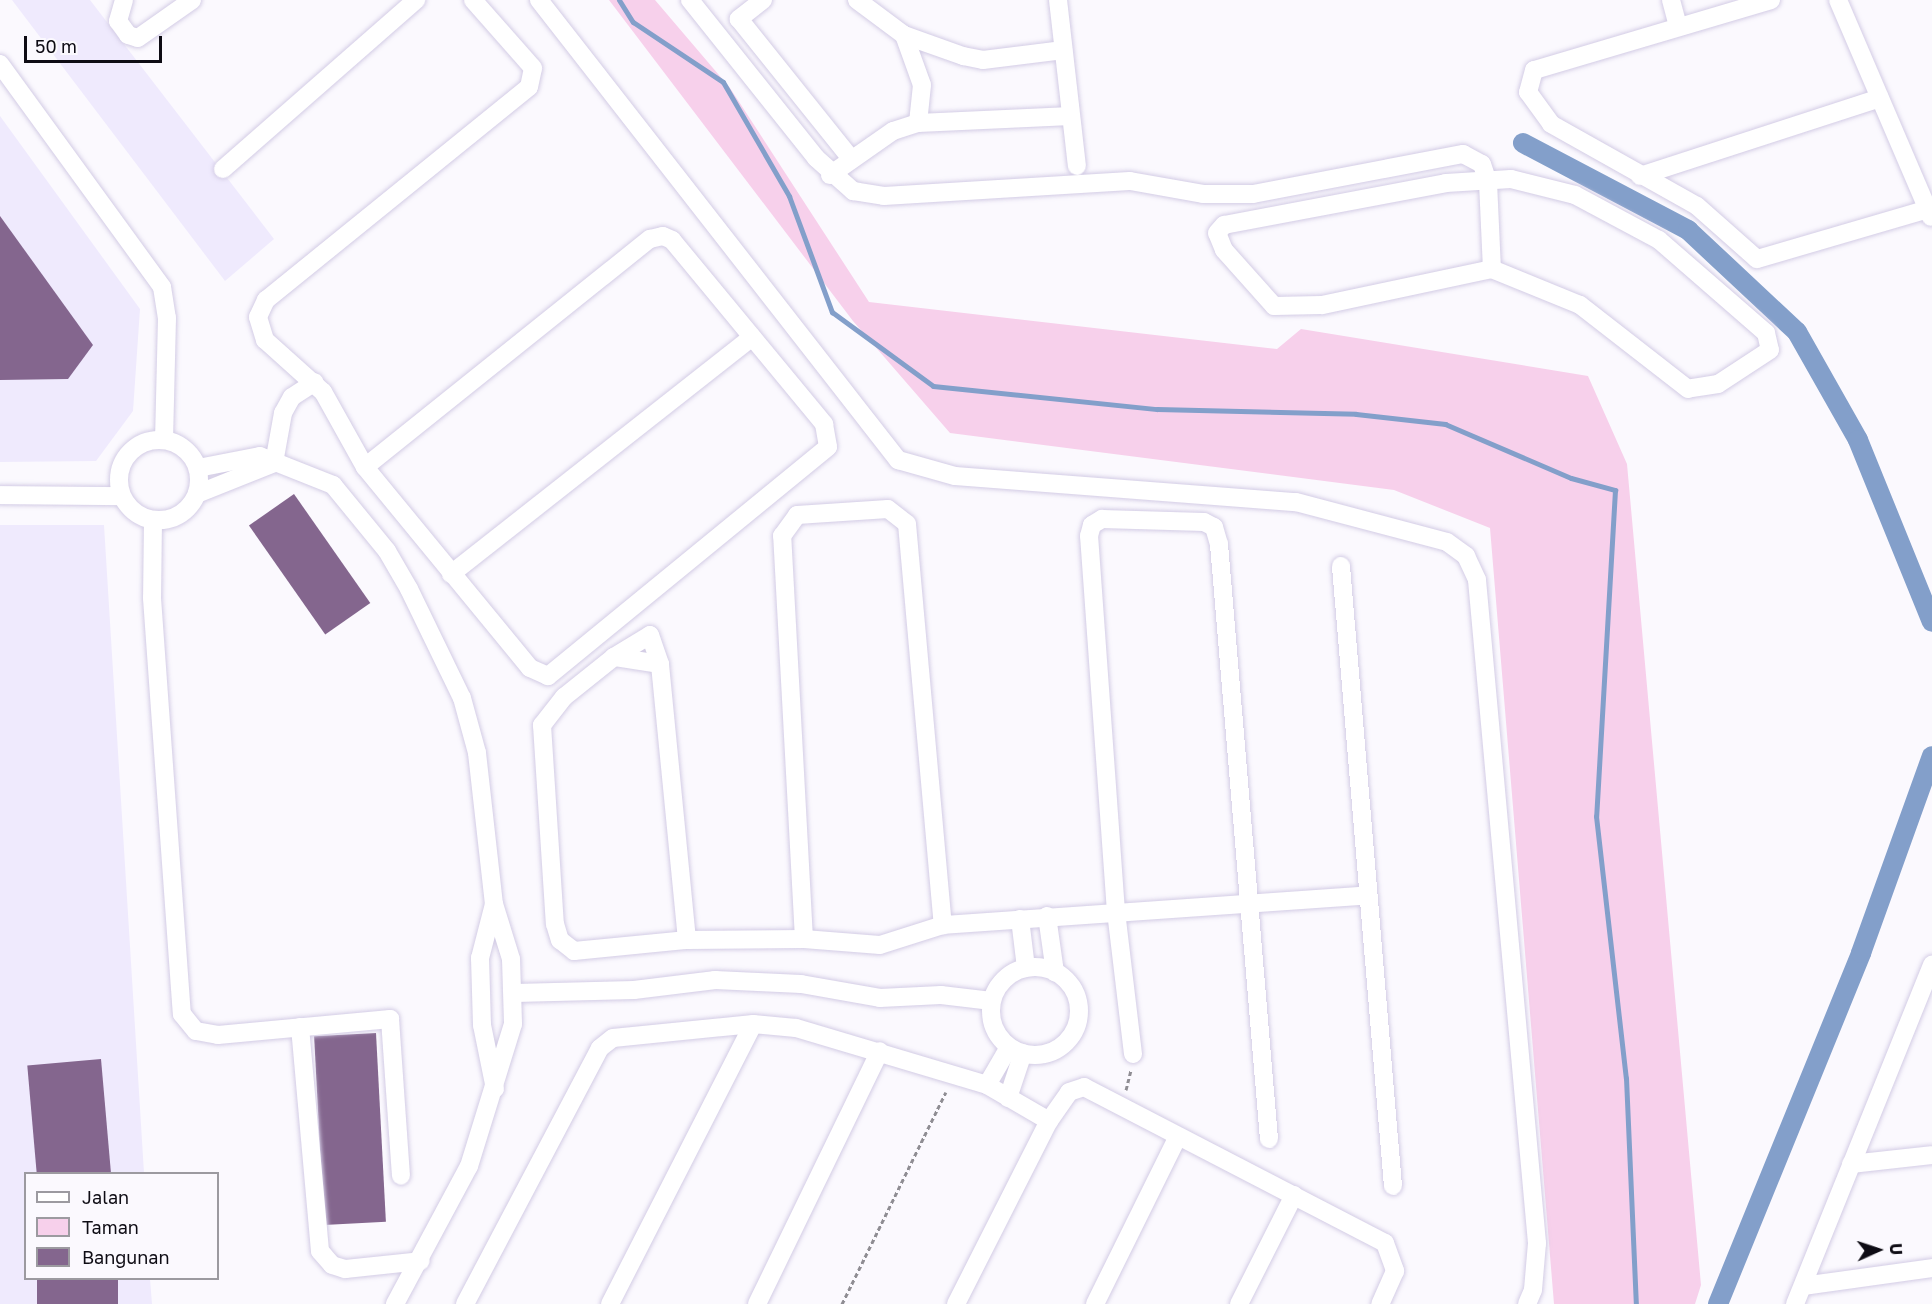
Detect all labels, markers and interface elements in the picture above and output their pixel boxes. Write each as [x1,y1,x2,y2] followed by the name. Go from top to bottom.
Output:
[27,24,165,62] scale bar
[35,35,77,57] text: 50 m
[24,1172,219,1280] legend
[82,1186,129,1208] text: Jalan
[82,1216,139,1238] text: Taman
[1848,1220,1908,1280] north arrow
[1886,1243,1906,1255] text: U
[82,1246,170,1268] text: Bangunan

